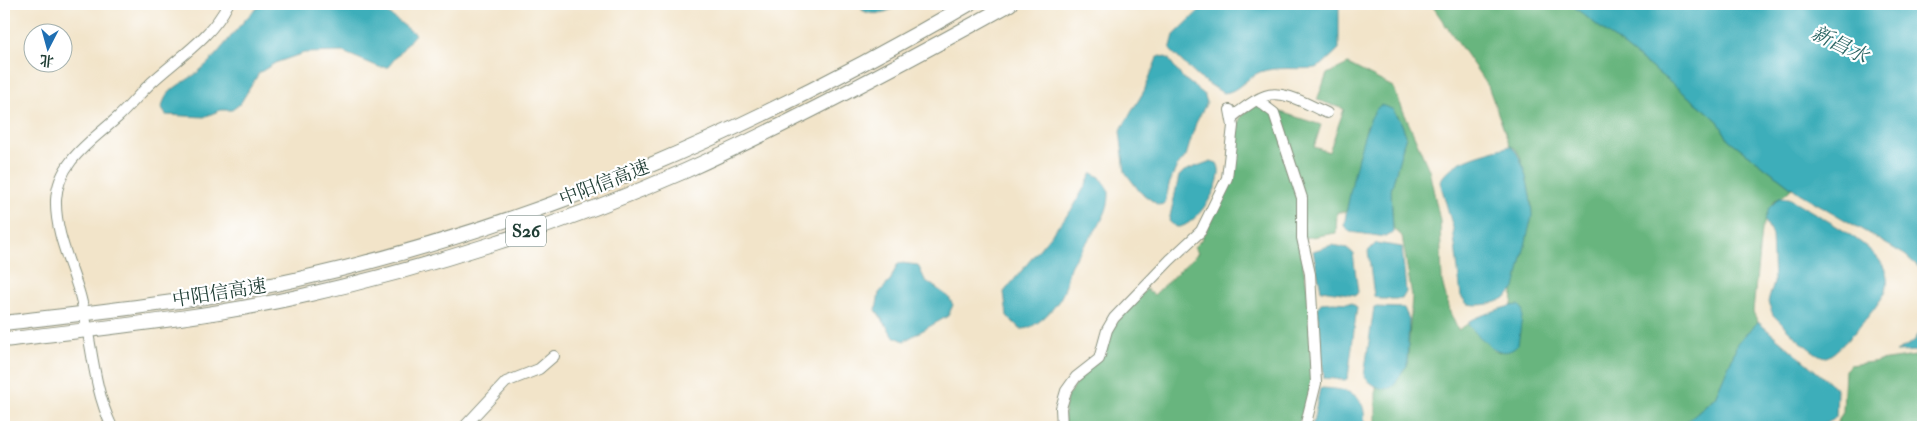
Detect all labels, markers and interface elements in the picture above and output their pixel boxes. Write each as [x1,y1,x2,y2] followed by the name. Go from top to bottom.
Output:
[1807,20,1874,70] water label: 新昌水
[22,22,72,72] north arrow
[39,51,55,70] text: 北
[556,155,653,211] street label: 中阳信高速
[506,216,546,247] road number: S26
[170,274,268,312] street label: 中阳信高速

